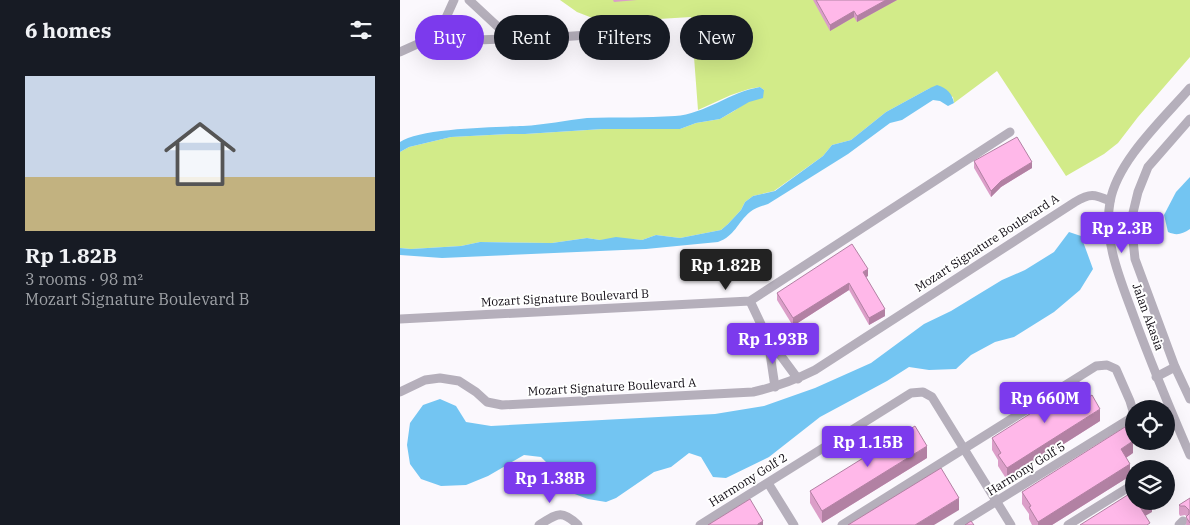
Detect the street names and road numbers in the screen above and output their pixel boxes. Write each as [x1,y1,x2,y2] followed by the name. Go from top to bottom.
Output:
[912,190,1062,295] street label: Mozart Signature Boulevard A
[1129,281,1168,353] street label: Jalan Akasia
[481,286,649,309] street label: Mozart Signature Boulevard B
[527,375,697,398] street label: Mozart Signature Boulevard A
[984,439,1068,499] street label: Harmony Golf 5
[706,450,790,510] street label: Harmony Golf 2

